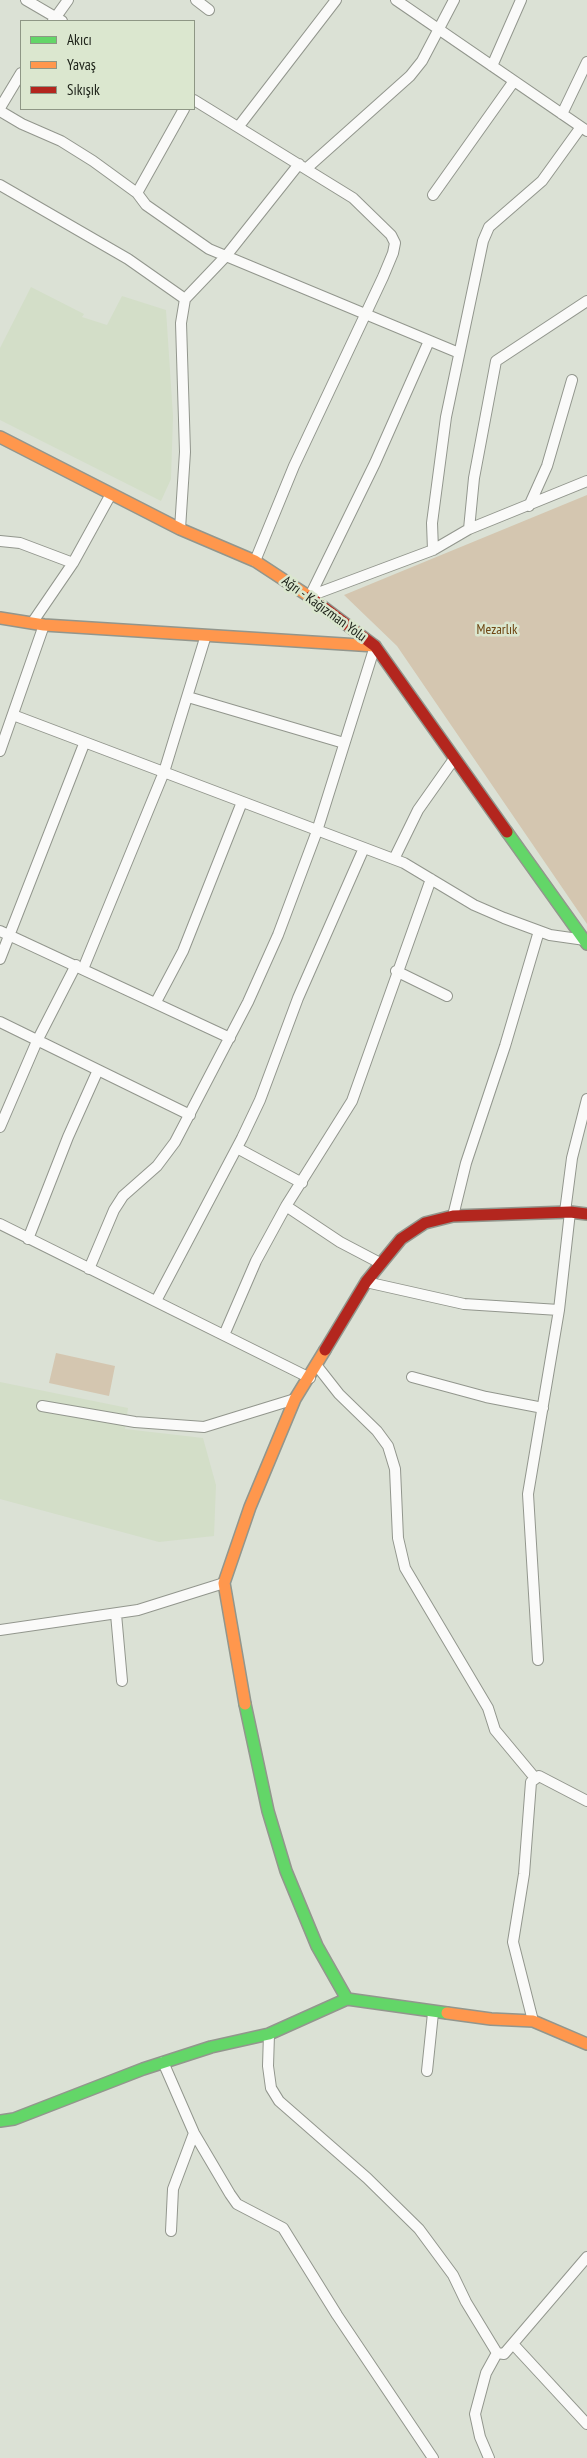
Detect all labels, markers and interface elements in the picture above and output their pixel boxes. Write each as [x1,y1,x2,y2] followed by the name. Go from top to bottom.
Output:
[20,20,195,110] legend
[67,30,92,49] text: Akıcı
[67,55,96,74] text: Yavaş
[67,80,100,99] text: Sıkışık
[278,573,370,645] street label: Ağrı - Kağızman Yolu
[477,622,517,638] park label: Mezarlık

